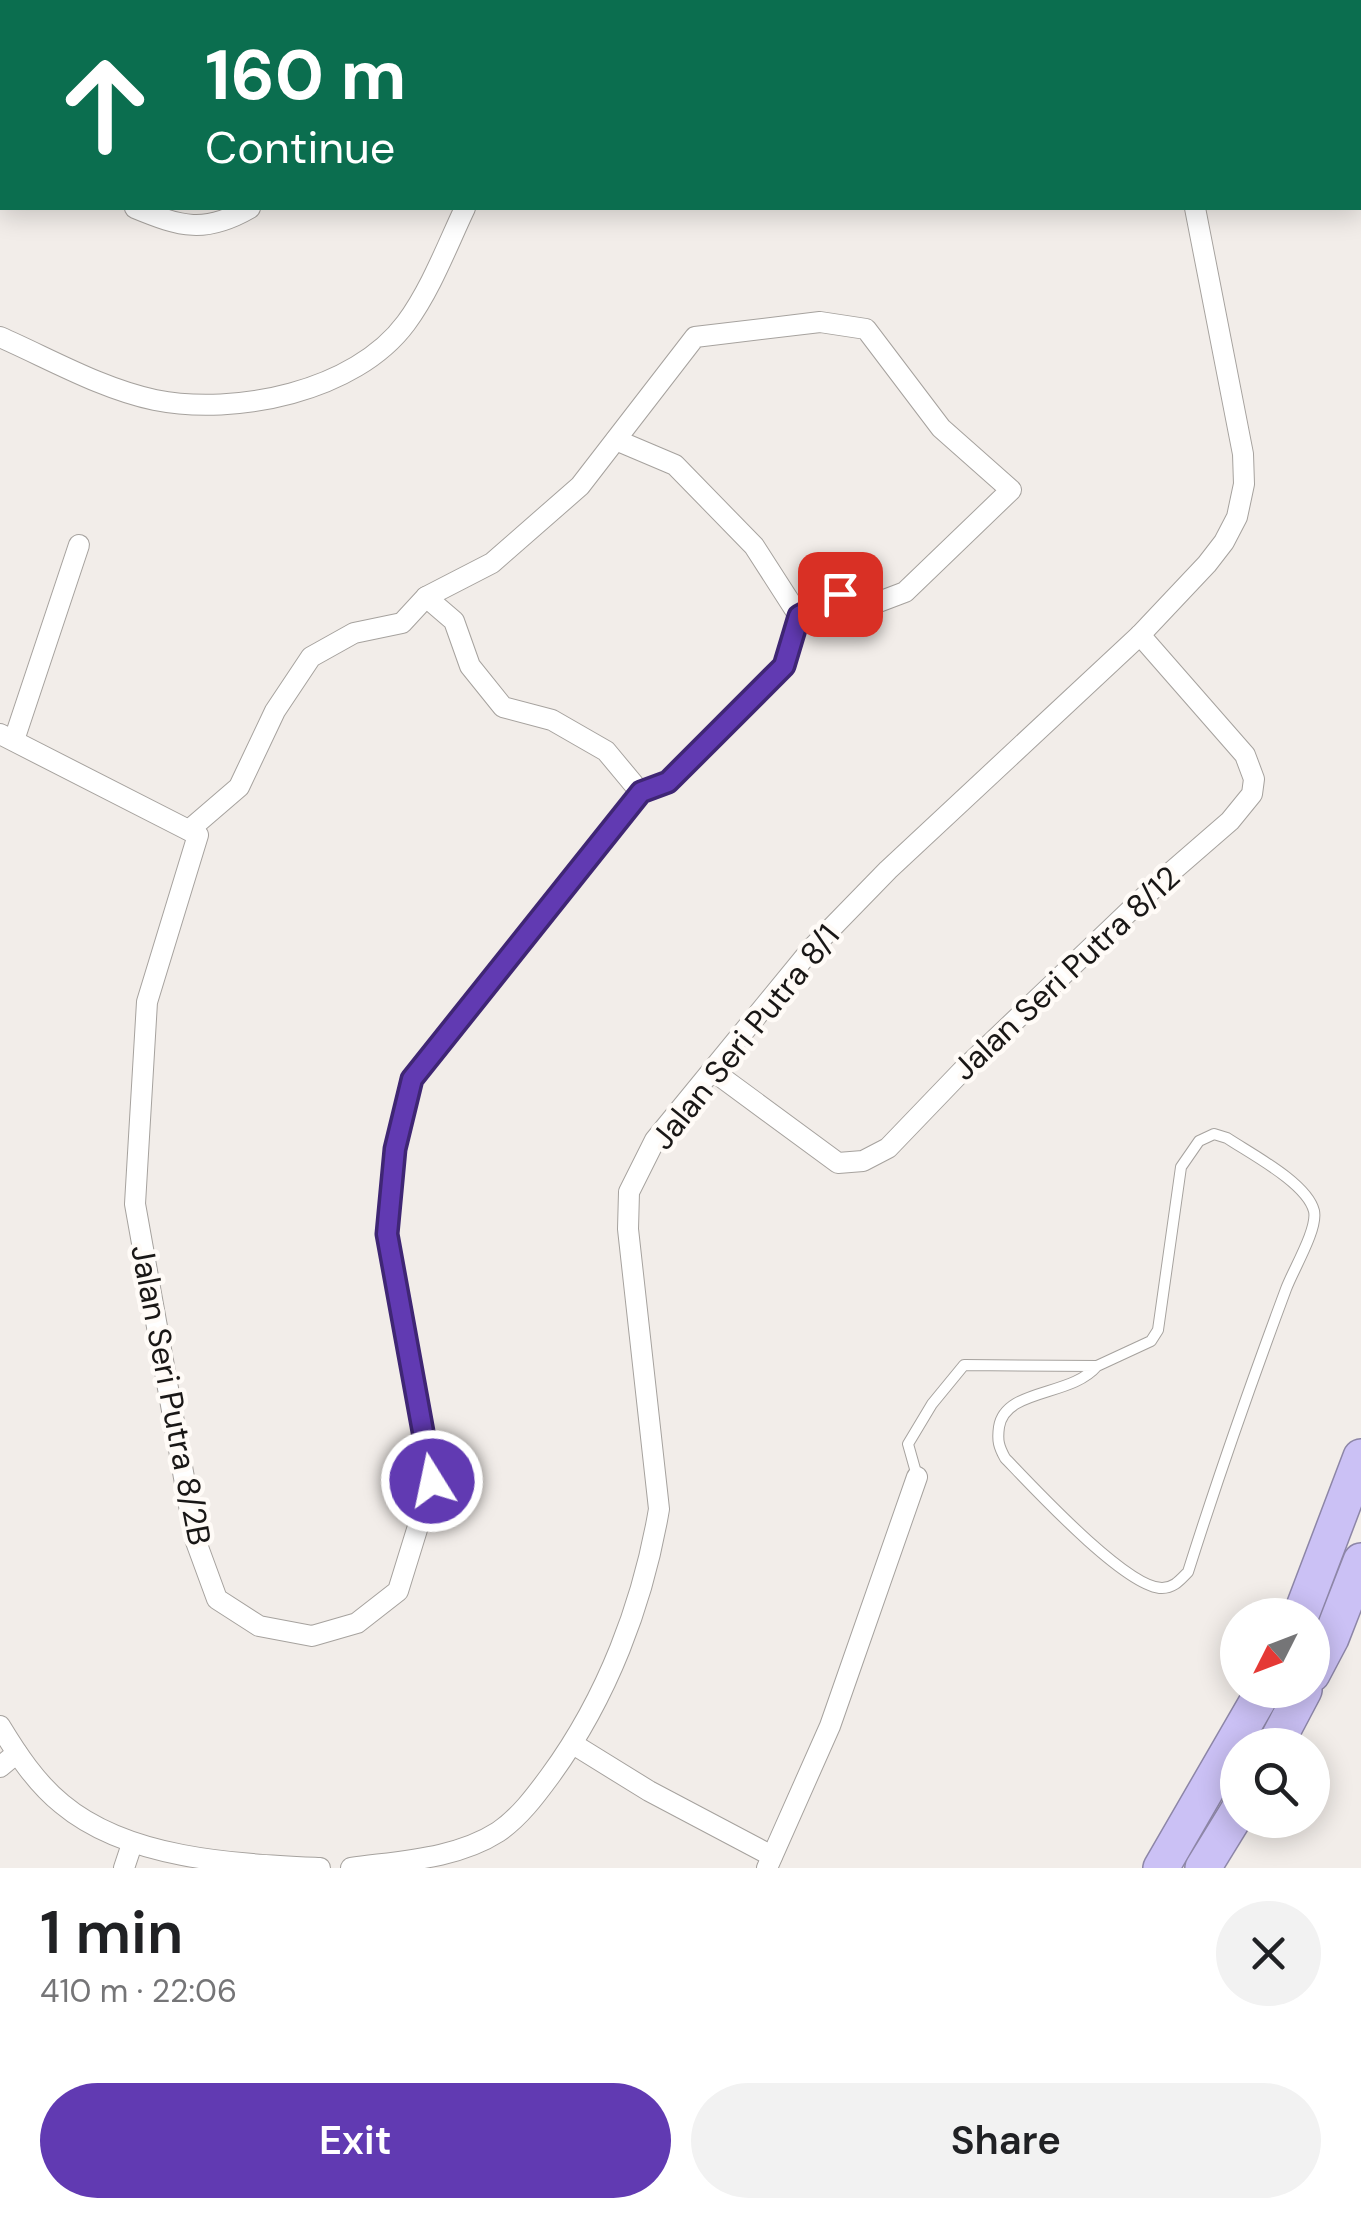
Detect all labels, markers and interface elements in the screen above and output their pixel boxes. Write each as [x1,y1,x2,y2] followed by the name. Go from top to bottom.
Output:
[205,30,406,121] text: 160 m
[40,40,170,170] icon: ahead
[205,118,395,177] text: Continue
[798,552,883,637] pin
[813,567,868,622] icon: arrive
[943,857,1189,1089] street label: Jalan Seri Putra 8/12
[641,916,849,1158] street label: Jalan Seri Putra 8/1
[121,1241,221,1549] street label: Jalan Seri Putra 8/2B
[380,1429,484,1533] position arrow
[1220,1598,1330,1708] north arrow
[1220,1598,1330,1838] map controls
[1220,1728,1330,1838] button: search
[40,1893,183,1972] text: 1 min
[1216,1901,1321,2006] button: close
[40,1970,237,2012] text: 410 m · 22:06
[40,2083,671,2198] button: Exit
[691,2083,1321,2198] button: Share

